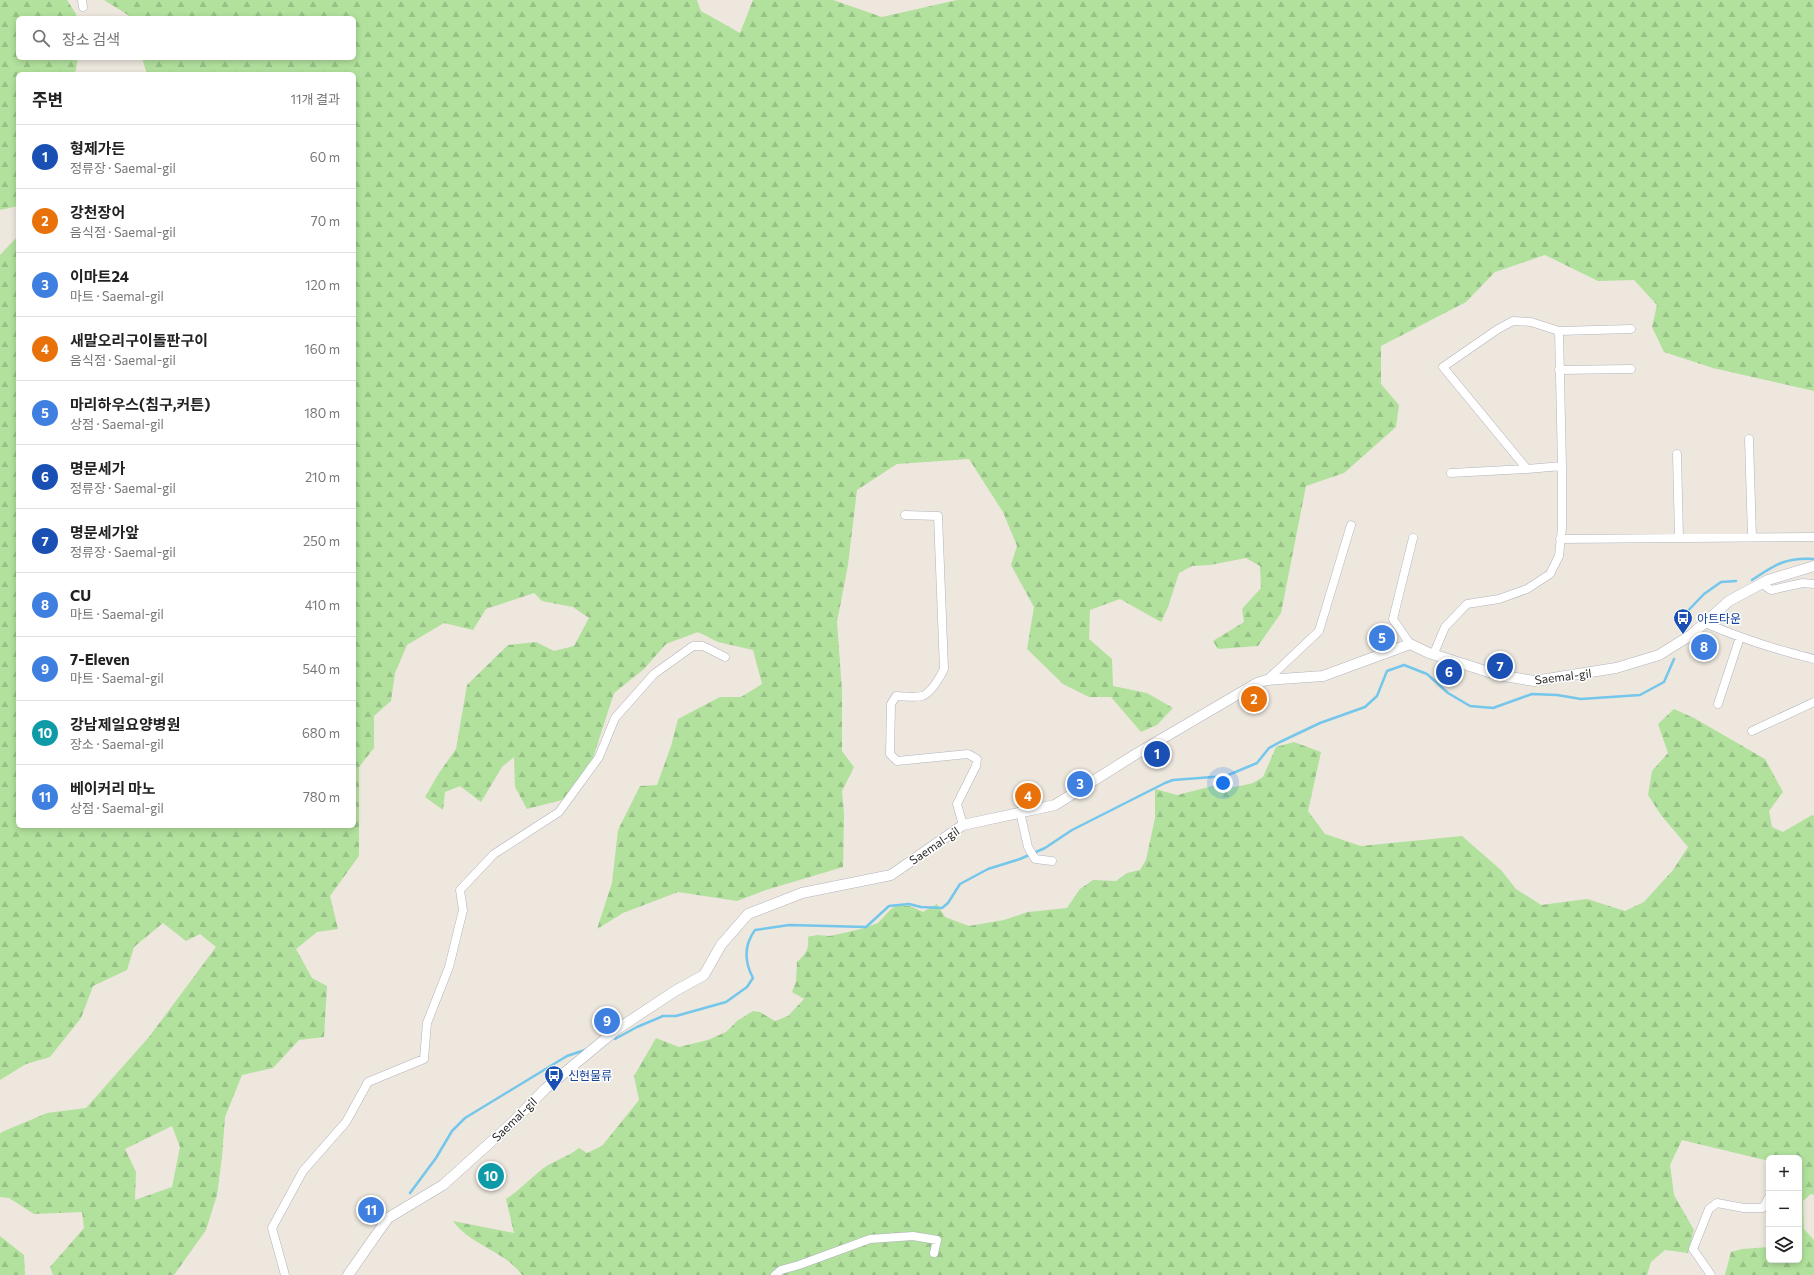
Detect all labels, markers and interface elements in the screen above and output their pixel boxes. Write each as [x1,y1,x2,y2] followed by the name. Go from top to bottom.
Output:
[16,16,356,60] search box
[30,27,52,49] icon: search
[62,30,120,48] text: 장소 검색
[32,89,63,110] text: 주변
[291,91,340,107] text: 11개 결과
[70,139,125,157] text: 형제가든
[42,149,48,165] text: 1
[310,149,340,165] text: 60 m
[70,160,176,176] text: 정류장 · Saemal-gil
[70,203,125,221] text: 강천장어
[41,213,49,229] text: 2
[311,213,340,229] text: 70 m
[70,224,176,240] text: 음식점 · Saemal-gil
[70,267,129,285] text: 이마트24
[41,277,49,293] text: 3
[305,277,340,293] text: 120 m
[70,288,164,304] text: 마트 · Saemal-gil
[70,331,208,349] text: 새말오리구이돌판구이
[41,341,49,357] text: 4
[304,341,340,357] text: 160 m
[70,352,176,368] text: 음식점 · Saemal-gil
[70,395,210,413] text: 마리하우스(침구,커튼)
[41,405,49,421] text: 5
[304,405,340,421] text: 180 m
[70,416,164,432] text: 상점 · Saemal-gil
[70,459,125,477] text: 명문세가
[41,469,49,485] text: 6
[305,469,340,485] text: 210 m
[70,480,176,496] text: 정류장 · Saemal-gil
[70,523,139,541] text: 명문세가앞
[41,533,49,549] text: 7
[303,533,340,549] text: 250 m
[70,544,176,560] text: 정류장 · Saemal-gil
[70,586,91,604] text: CU
[41,597,49,613] text: 8
[305,597,340,613] text: 410 m
[70,606,164,622] text: 마트 · Saemal-gil
[1672,607,1694,635] bus stop icon: 아트타운
[1697,611,1741,625] place label: 아트타운
[1369,623,1395,653] pin: 5
[1691,632,1717,662] pin: 8
[70,650,130,668] text: 7-Eleven
[1487,651,1513,681] pin: 7
[1436,657,1462,687] pin: 6
[41,661,49,677] text: 9
[302,661,340,677] text: 540 m
[1534,666,1592,686] street label: Saemal-gil
[70,670,164,686] text: 마트 · Saemal-gil
[1241,684,1267,714] pin: 2
[70,715,180,733] text: 강남제일요양병원
[38,725,52,741] text: 10
[302,725,340,741] text: 680 m
[70,736,164,752] text: 장소 · Saemal-gil
[1144,739,1170,769] pin: 1
[1067,769,1093,799] pin: 3
[1213,773,1233,793] your location
[70,779,156,797] text: 베이커리 마노
[1015,781,1041,811] pin: 4
[39,789,51,805] text: 11
[303,789,340,805] text: 780 m
[70,800,164,816] text: 상점 · Saemal-gil
[906,823,962,867] street label: Saemal-gil
[594,1006,620,1036] pin: 9
[543,1064,565,1092] bus stop icon: 신현물류
[568,1068,612,1082] place label: 신현물류
[489,1094,539,1144] street label: Saemal-gil
[1766,1155,1802,1263] map controls
[1766,1155,1802,1191] button: +
[478,1161,504,1191] pin: 10
[1766,1191,1802,1227] button: −
[358,1195,384,1225] pin: 11
[1766,1227,1802,1263] button: layers

